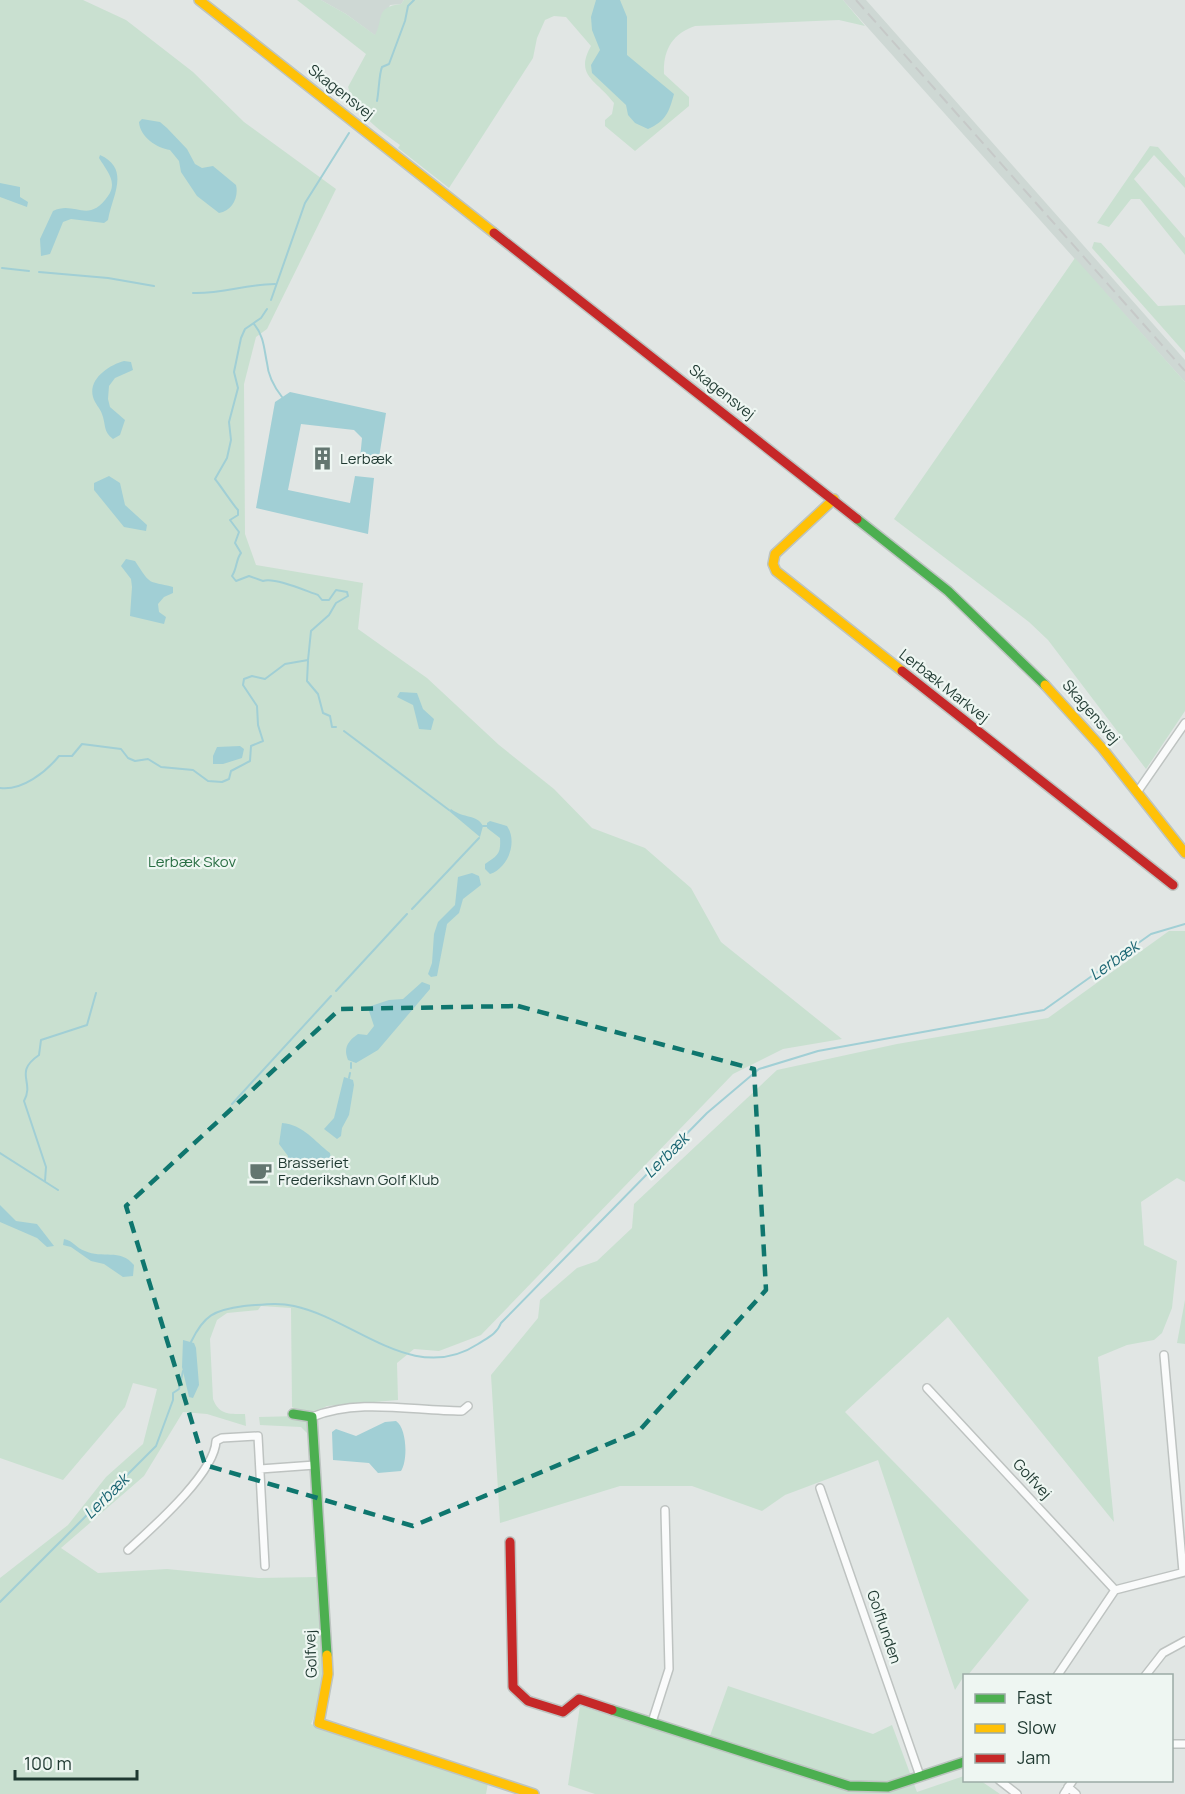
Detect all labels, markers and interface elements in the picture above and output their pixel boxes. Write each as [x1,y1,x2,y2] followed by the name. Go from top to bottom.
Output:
[304,59,379,124] street label: Skagensvej
[685,359,760,424] street label: Skagensvej
[309,446,335,472] building icon: Lerbæk
[340,448,393,469] place label: Lerbæk
[895,644,994,727] street label: Lerbæk Markvej
[1058,675,1125,748] street label: Skagensvej
[148,851,236,872] park label: Lerbæk Skov
[1085,934,1145,985] water label: Lerbæk
[639,1126,695,1182] water label: Lerbæk
[278,1152,439,1190] place label: Brasseriet Frederikshavn Golf Klub
[247,1159,273,1185] cafe icon: Brasseriet Frederikshavn Golf Klub
[1008,1454,1056,1503] street label: Golfvej
[79,1467,135,1523] water label: Lerbæk
[862,1587,907,1666] street label: Golflunden
[299,1630,322,1678] street label: Golfvej
[963,1674,1173,1782] legend
[1017,1685,1052,1709] text: Fast
[1017,1715,1057,1739] text: Slow
[15,1743,136,1781] scale bar
[1017,1745,1051,1769] text: Jam
[24,1751,72,1775] text: 100 m

